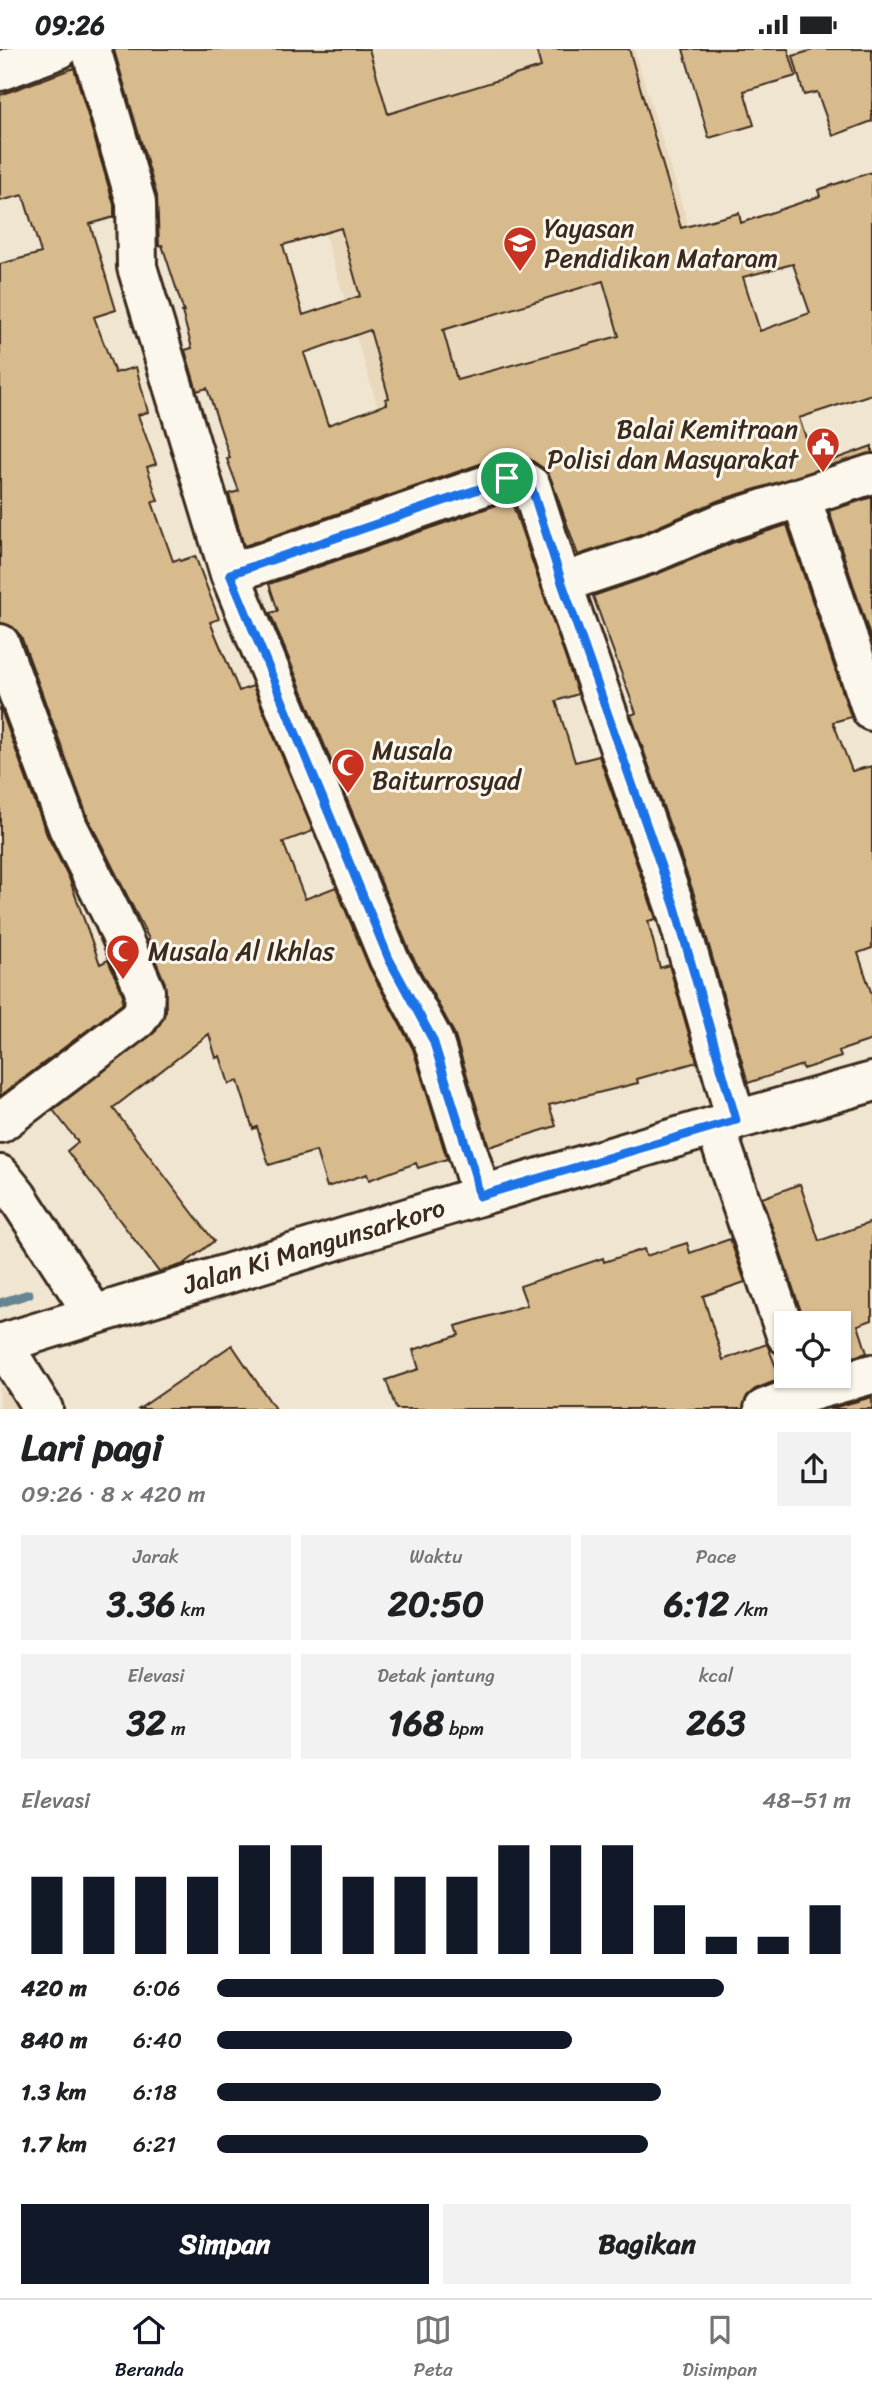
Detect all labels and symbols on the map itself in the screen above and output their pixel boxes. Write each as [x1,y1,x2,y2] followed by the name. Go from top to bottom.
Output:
[544,205,778,281] place label: Yayasan Pendidikan Mataram
[501,224,539,273] school or university icon: Yayasan Pendidikan Mataram
[547,406,800,482] place label: Balai Kemitraan Polisi dan Masyarakat
[804,425,842,474] public building icon: Balai Kemitraan Polisi dan Masyarakat
[477,448,537,508] pin
[372,727,523,803] place label: Musala Baiturrosyad
[329,746,367,795] mosque icon: Musala Baiturrosyad
[148,928,336,974] place label: Musala Al Ikhlas
[104,932,142,981] mosque icon: Musala Al Ikhlas
[176,1184,451,1308] street label: Jalan Ki Mangunsarkoro

